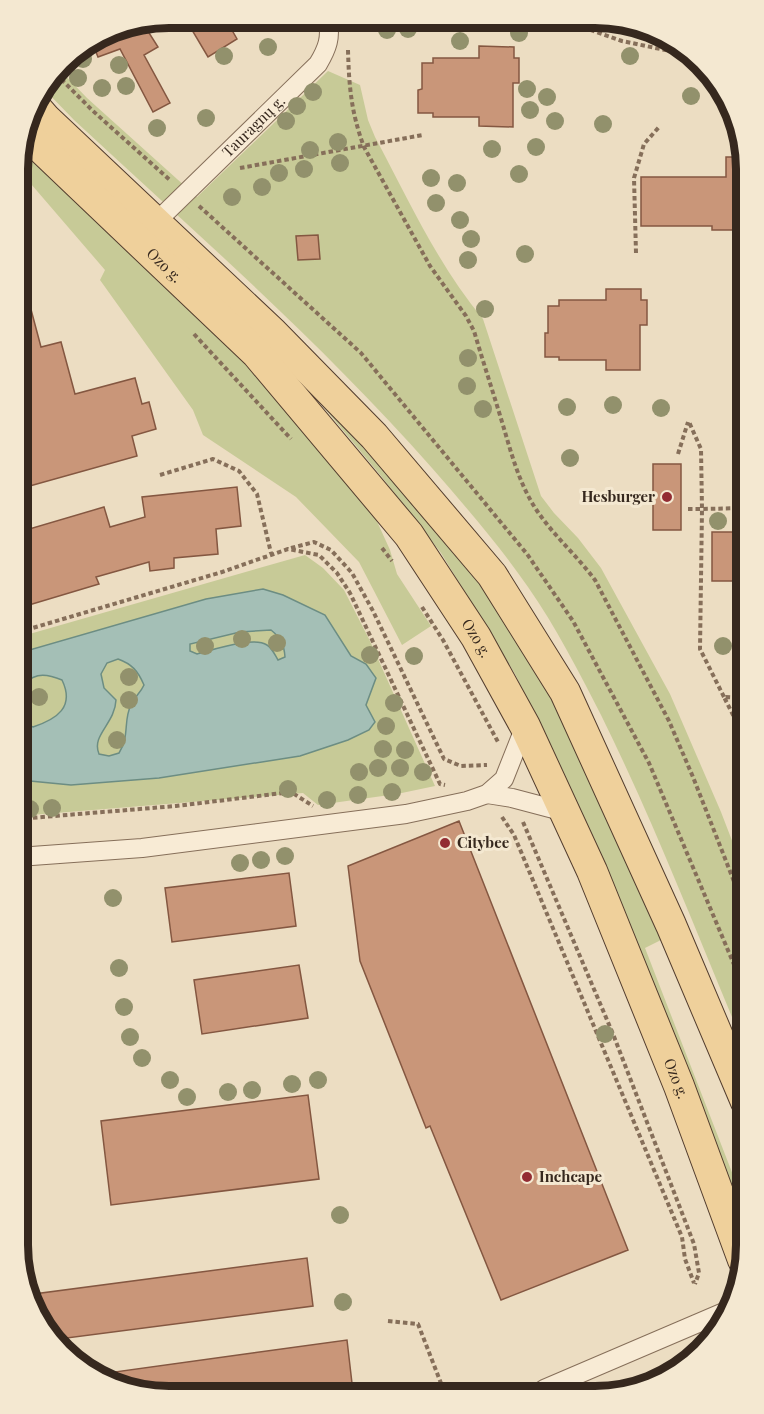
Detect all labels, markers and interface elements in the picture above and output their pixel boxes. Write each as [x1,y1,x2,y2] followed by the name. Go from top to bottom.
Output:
[217,91,289,161] street label: Tauragnų g.
[143,243,187,286] street label: Ozo g.
[581,486,655,506] place label: Hesburger
[660,490,674,504] marker: Hesburger
[458,614,496,661] street label: Ozo g.
[457,832,510,852] place label: Citybee
[438,836,452,850] marker: Citybee
[660,1055,694,1101] street label: Ozo g.
[539,1166,603,1186] place label: Inchcape
[520,1170,534,1184] marker: Inchcape

